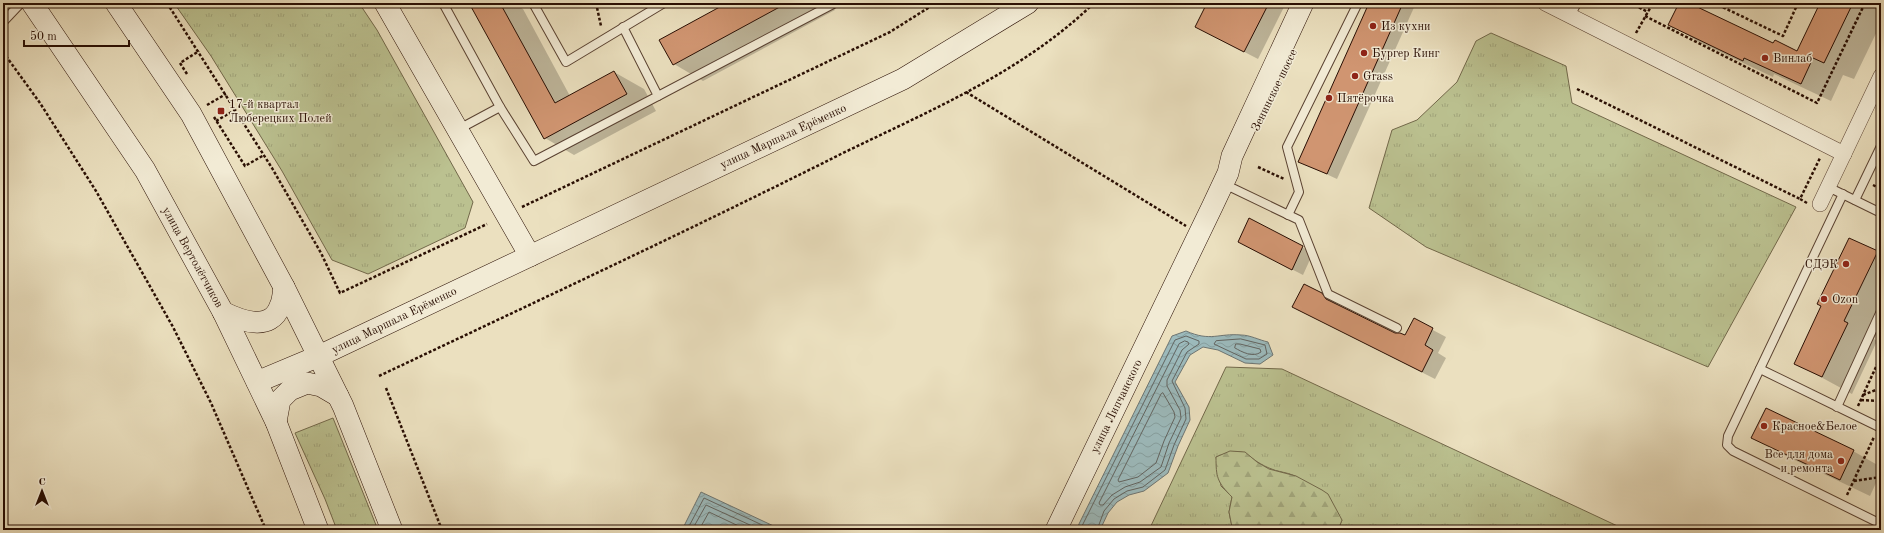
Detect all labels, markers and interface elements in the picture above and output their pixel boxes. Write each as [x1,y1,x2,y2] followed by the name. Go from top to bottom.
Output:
[1368,21,1378,31] marker: Из кухни
[1381,21,1430,33] place label: Из кухни
[24,22,129,48] scale bar
[30,30,57,43] text: 50 m
[1250,47,1300,133] street label: Зенинское шоссе
[1359,48,1369,58] marker: Бургер Кинг
[1372,48,1440,60] place label: Бургер Кинг
[1760,53,1770,63] marker: Винлаб
[1773,53,1812,65] place label: Винлаб
[1350,71,1360,81] marker: Grass
[1363,71,1393,83] place label: Grass
[1324,93,1334,103] marker: Пятёрочка
[1337,93,1394,105] place label: Пятёрочка
[229,99,332,125] place label: 17-й квартал Люберецких Полей
[719,102,848,171] street label: улица Маршала Ерёменко
[216,106,226,116] marker: 17-й квартал Люберецких Полей
[159,205,225,310] street label: улица Вертолётчиков
[1805,259,1838,271] place label: СДЭК
[1841,259,1851,269] marker: СДЭК
[330,285,459,356] street label: улица Маршала Ерёменко
[1819,294,1829,304] marker: Ozon
[1832,294,1859,306] place label: Ozon
[1089,358,1145,455] street label: улица Липчанского
[1759,421,1769,431] marker: Красное&Белое
[1772,421,1858,433] place label: Красное&Белое
[1764,449,1833,475] place label: Все для дома и ремонта
[1836,456,1846,466] marker: Все для дома и ремонта
[22,471,62,511] north arrow
[38,477,46,488] text: С

